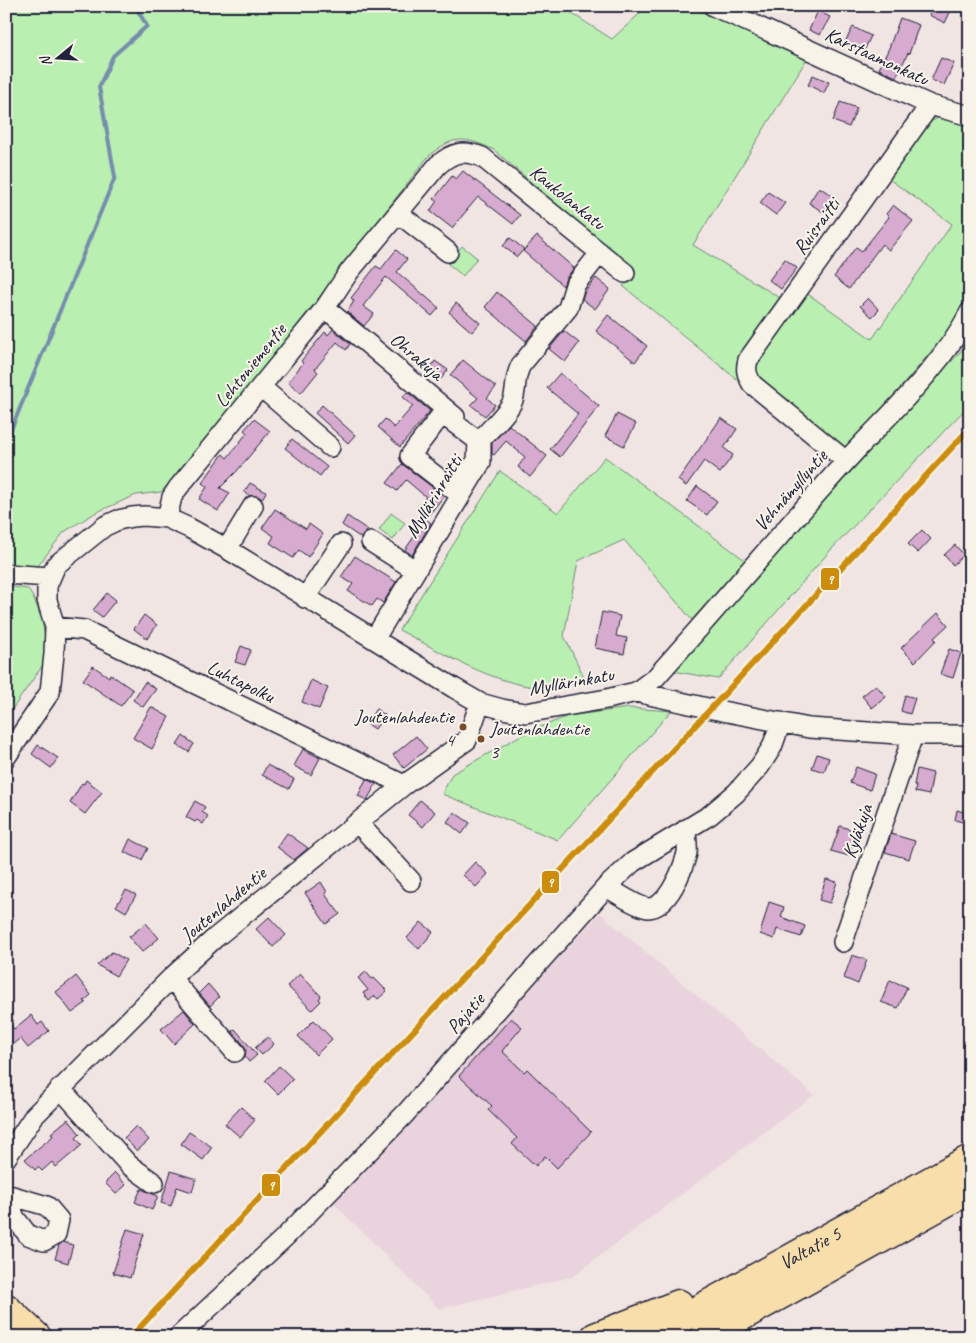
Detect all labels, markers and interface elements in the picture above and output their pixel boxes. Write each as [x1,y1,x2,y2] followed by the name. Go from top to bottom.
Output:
[821,22,934,92] street label: Karstaamonkatu
[32,32,82,82] north arrow
[36,53,56,69] text: N
[525,159,612,236] street label: Kaukolankatu
[787,191,847,260] street label: Ruisraitti
[209,317,293,412] street label: Lehtoniementie
[385,327,450,387] street label: Ohrakuja
[748,443,834,536] street label: Vehnämyllyntie
[399,448,469,542] street label: Myllärinraitti
[820,567,840,591] line badge: 9
[827,571,835,588] text: 9
[203,654,280,709] street label: Luhtapolku
[527,661,617,701] street label: Myllärinkatu
[354,705,456,752] place label: Joutenlahdentie 4
[489,717,591,764] place label: Joutenlahdentie 3
[458,722,468,732] marker: Joutenlahdentie 4
[476,734,486,744] marker: Joutenlahdentie 3
[837,799,879,861] street label: Kyläkuja
[175,860,272,948] street label: Joutenlahdentie
[541,870,560,894] line badge: 9
[547,874,555,891] text: 9
[441,987,491,1039] street label: Pajatie
[261,1173,281,1197] line badge: 9
[268,1177,276,1194] text: 9
[775,1221,846,1275] street label: Valtatie 5

